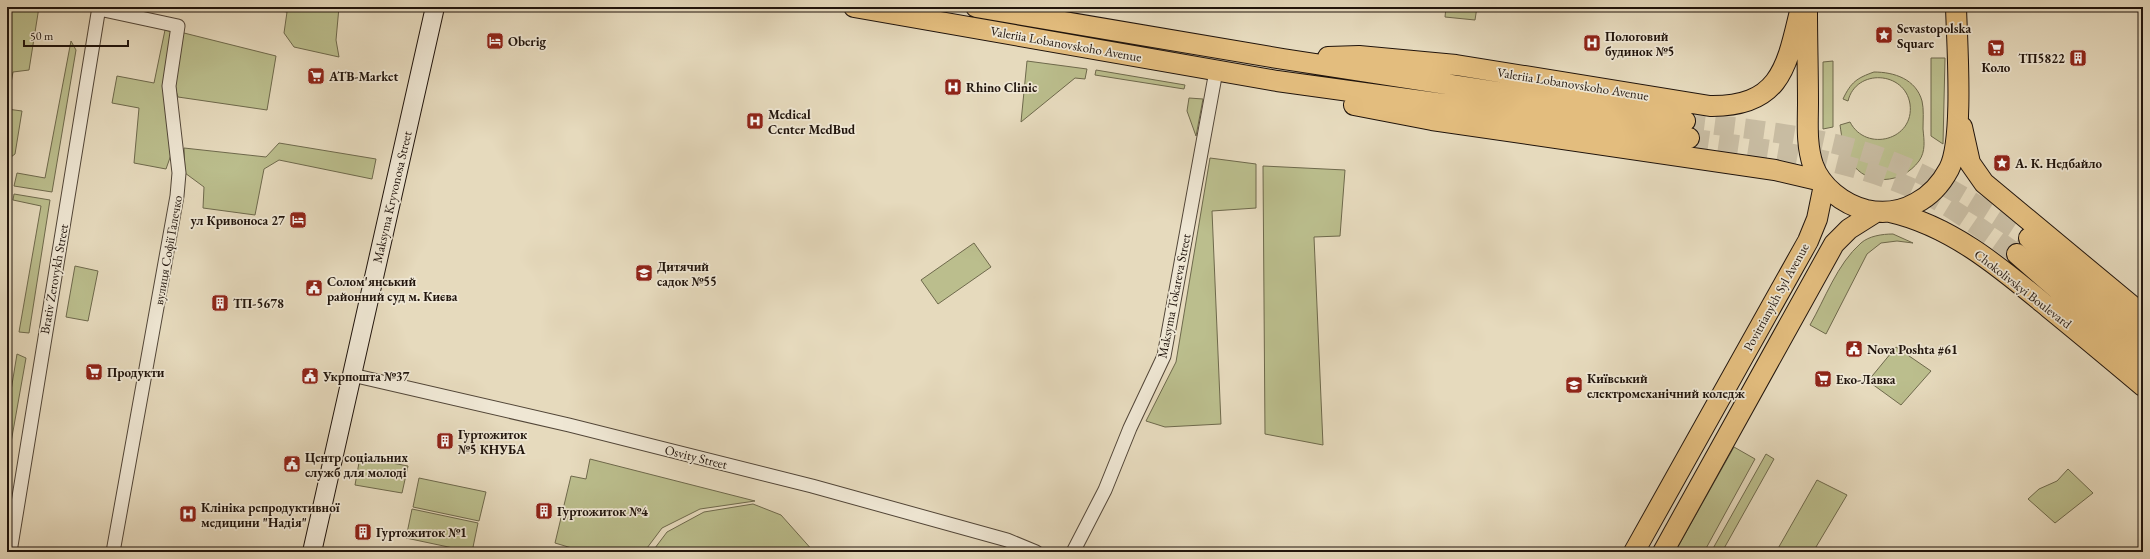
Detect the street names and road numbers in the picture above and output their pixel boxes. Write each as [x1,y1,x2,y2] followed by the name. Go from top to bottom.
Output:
[989,22,1143,66] street label: Valeriia Lobanovskoho Avenue
[1496,64,1650,104] street label: Valeriia Lobanovskoho Avenue
[369,129,415,265] street label: Maksyma Kryvonosa Street
[150,194,186,306] street label: вулиця Софії Галечко
[36,223,72,335] street label: Brativ Zerovykh Street
[1154,232,1194,360] street label: Maksyma Tokareva Street
[1739,240,1813,354] street label: Povitrianykh Syl Avenue
[1971,246,2075,333] street label: Chokolivskyi Boulevard
[663,441,729,473] street label: Osvity Street

